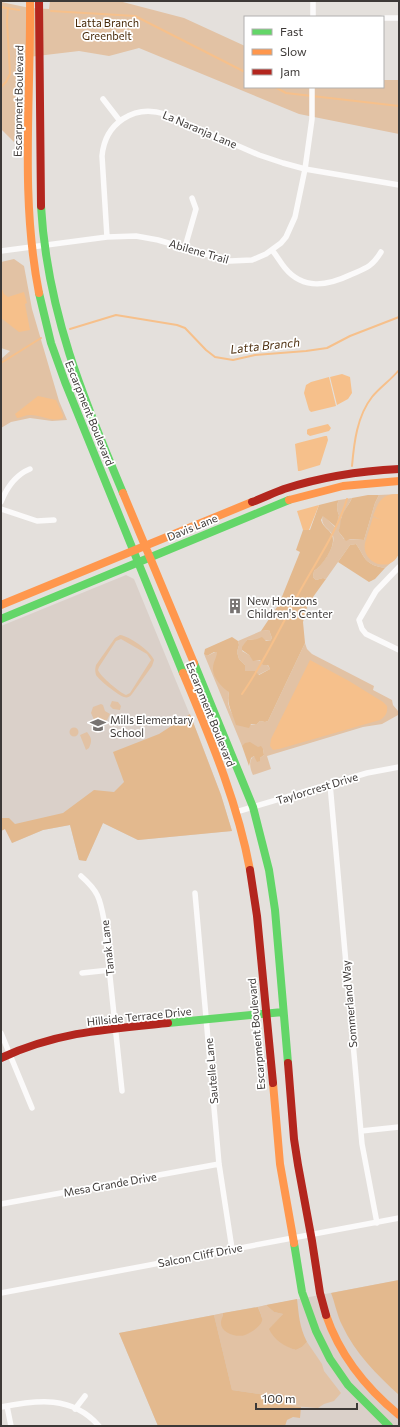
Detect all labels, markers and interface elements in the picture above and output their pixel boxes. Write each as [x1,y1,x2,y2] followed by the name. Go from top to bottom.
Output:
[75,16,139,42] park label: Latta Branch Greenbelt
[244,16,384,88] legend
[280,24,303,38] text: Fast
[280,44,307,58] text: Slow
[11,45,25,157] street label: Escarpment Boulevard
[280,64,300,79] text: Jam
[161,108,239,151] street label: La Naranja Lane
[168,236,230,266] street label: Abilene Trail
[229,334,301,356] water label: Latta Branch
[63,359,117,467] street label: Escarpment Boulevard
[165,511,219,543] street label: Davis Lane
[247,594,333,620] place label: New Horizons Children's Center
[226,597,244,615] building icon: New Horizons Children's Center
[184,660,238,768] street label: Escarpment Boulevard
[110,713,194,739] place label: Mills Elementary School
[89,716,107,734] school or university icon: Mills Elementary School
[275,769,360,807] street label: Taylorcrest Drive
[98,919,116,977] street label: Tanak Lane
[339,959,359,1048] street label: Sommerland Way
[245,978,267,1090] street label: Escarpment Boulevard
[86,1004,192,1028] street label: Hillside Terrace Drive
[202,1037,220,1105] street label: Sautelle Lane
[62,1169,158,1199] street label: Mesa Grande Drive
[157,1240,243,1270] street label: Salcon Cliff Drive
[256,1385,357,1411] scale bar
[262,1391,296,1405] text: 100 m

